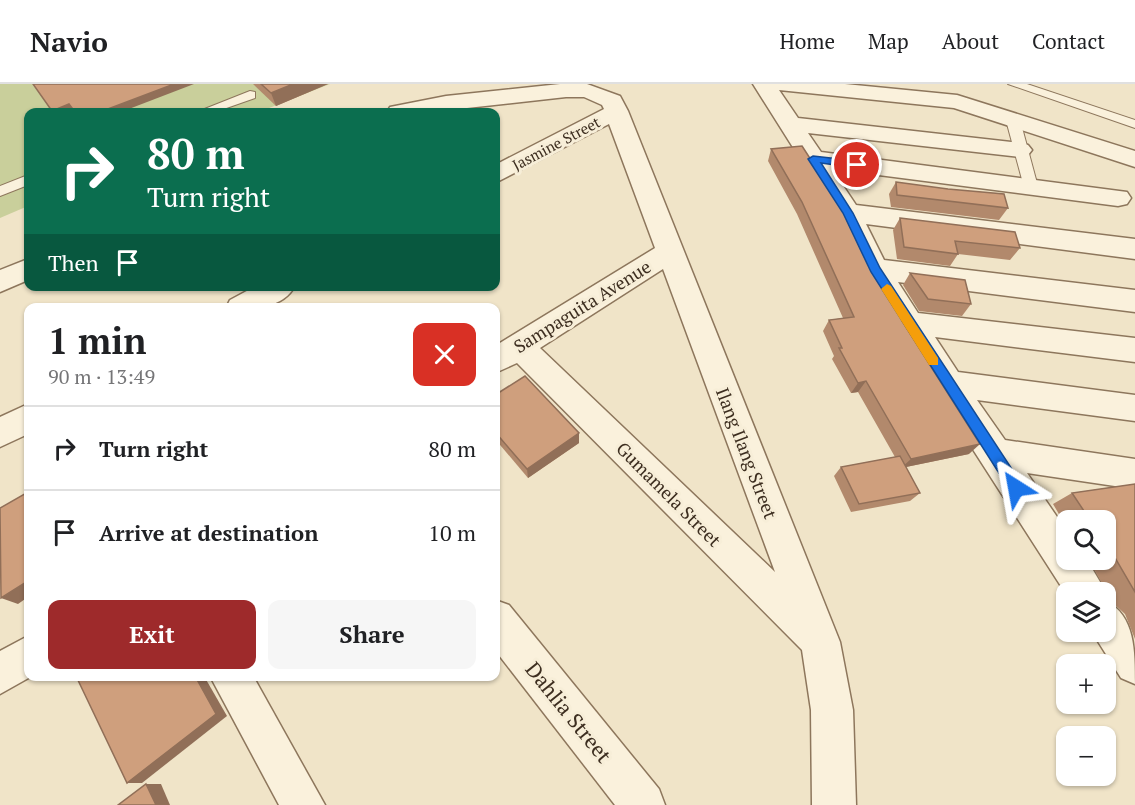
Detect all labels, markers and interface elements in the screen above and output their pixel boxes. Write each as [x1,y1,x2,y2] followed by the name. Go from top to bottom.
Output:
[30,23,108,60] text: Navio
[779,27,835,55] text: Home
[868,27,909,55] text: Map
[942,27,999,55] text: About
[1032,27,1105,55] text: Contact
[509,111,604,175] street label: Jasmine Street
[147,125,245,181] text: 80 m
[48,132,126,210] icon: right
[831,139,882,190] pin
[840,148,873,181] icon: arrive
[147,179,270,215] text: Turn right
[111,246,144,279] icon: arrive
[48,248,99,277] text: Then
[509,254,655,358] street label: Sampaguita Avenue
[48,317,146,364] text: 1 min
[413,323,476,386] button: close
[48,363,155,390] text: 90 m · 13:49
[711,384,783,522] street label: Ilang Ilang Street
[48,432,81,465] icon: right
[99,434,208,463] text: Turn right
[428,434,476,463] text: 80 m
[611,436,727,552] street label: Gumamela Street
[984,456,1048,520] position arrow
[1056,510,1116,786] map controls
[1056,510,1116,570] button: search
[48,516,81,549] icon: arrive
[99,518,318,547] text: Arrive at destination
[428,518,476,547] text: 10 m
[1056,582,1116,642] button: layers
[48,600,256,669] button: Exit
[268,600,476,669] button: Share
[1056,654,1116,714] button: +
[520,656,618,768] street label: Dahlia Street
[1056,726,1116,786] button: −

